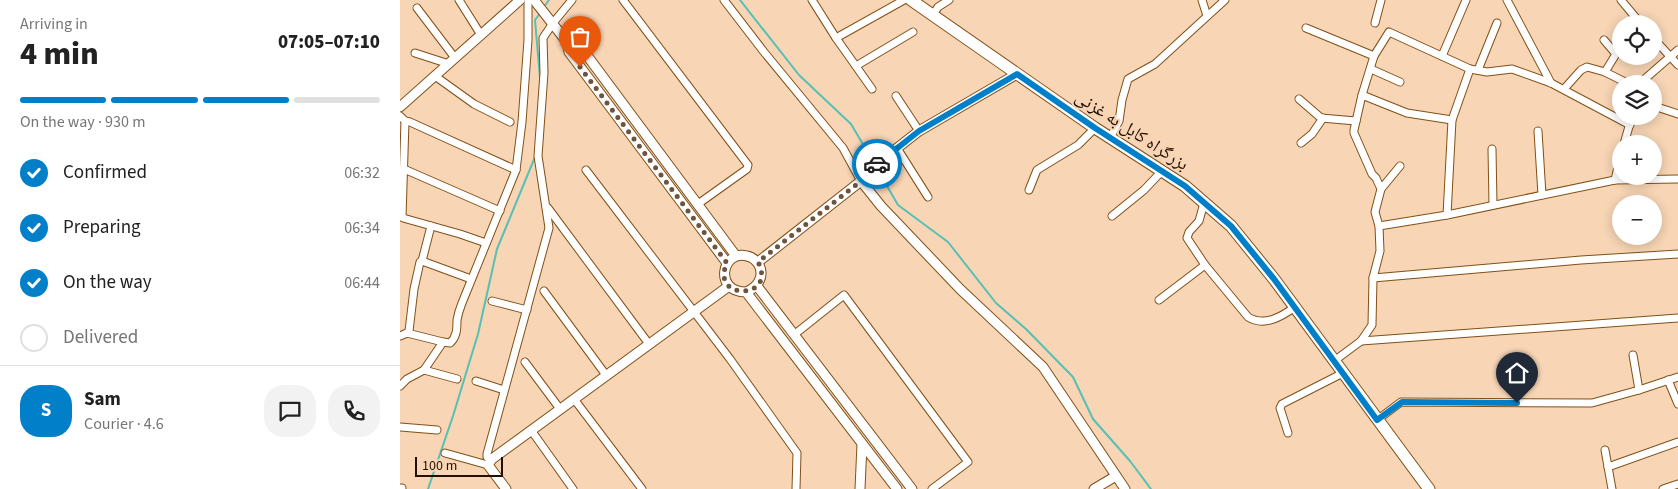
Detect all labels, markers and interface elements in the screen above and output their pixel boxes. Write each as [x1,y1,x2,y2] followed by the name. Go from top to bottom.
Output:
[20,13,88,35] text: Arriving in
[1612,15,1662,245] map controls
[1612,15,1662,65] button: locate
[559,16,601,67] pin
[566,23,594,51] icon: bag
[278,29,380,56] text: 07:05–07:10
[20,31,99,77] text: 4 min
[1612,75,1662,125] button: layers
[1070,84,1193,177] street label: بزرگراه کابل به غزنی
[20,111,145,133] text: On the way · 930 m
[1612,135,1662,185] button: +
[852,139,902,189] courier
[863,150,891,178] icon: car
[20,159,48,187] icon: check
[63,159,147,186] text: Confirmed
[344,162,380,184] text: 06:32
[1612,195,1662,245] button: −
[20,214,48,242] icon: check
[63,214,141,241] text: Preparing
[344,217,380,239] text: 06:34
[20,269,48,297] icon: check
[63,269,152,296] text: On the way
[344,272,380,294] text: 06:44
[63,324,138,351] text: Delivered
[1496,352,1538,403] pin
[1503,359,1531,387] icon: home
[264,385,316,437] button: chat
[328,385,380,437] button: phone
[84,386,121,413] text: Sam
[41,397,51,424] text: S
[84,413,164,435] text: Courier · 4.6
[415,454,502,477] scale bar
[422,456,457,476] text: 100 m

